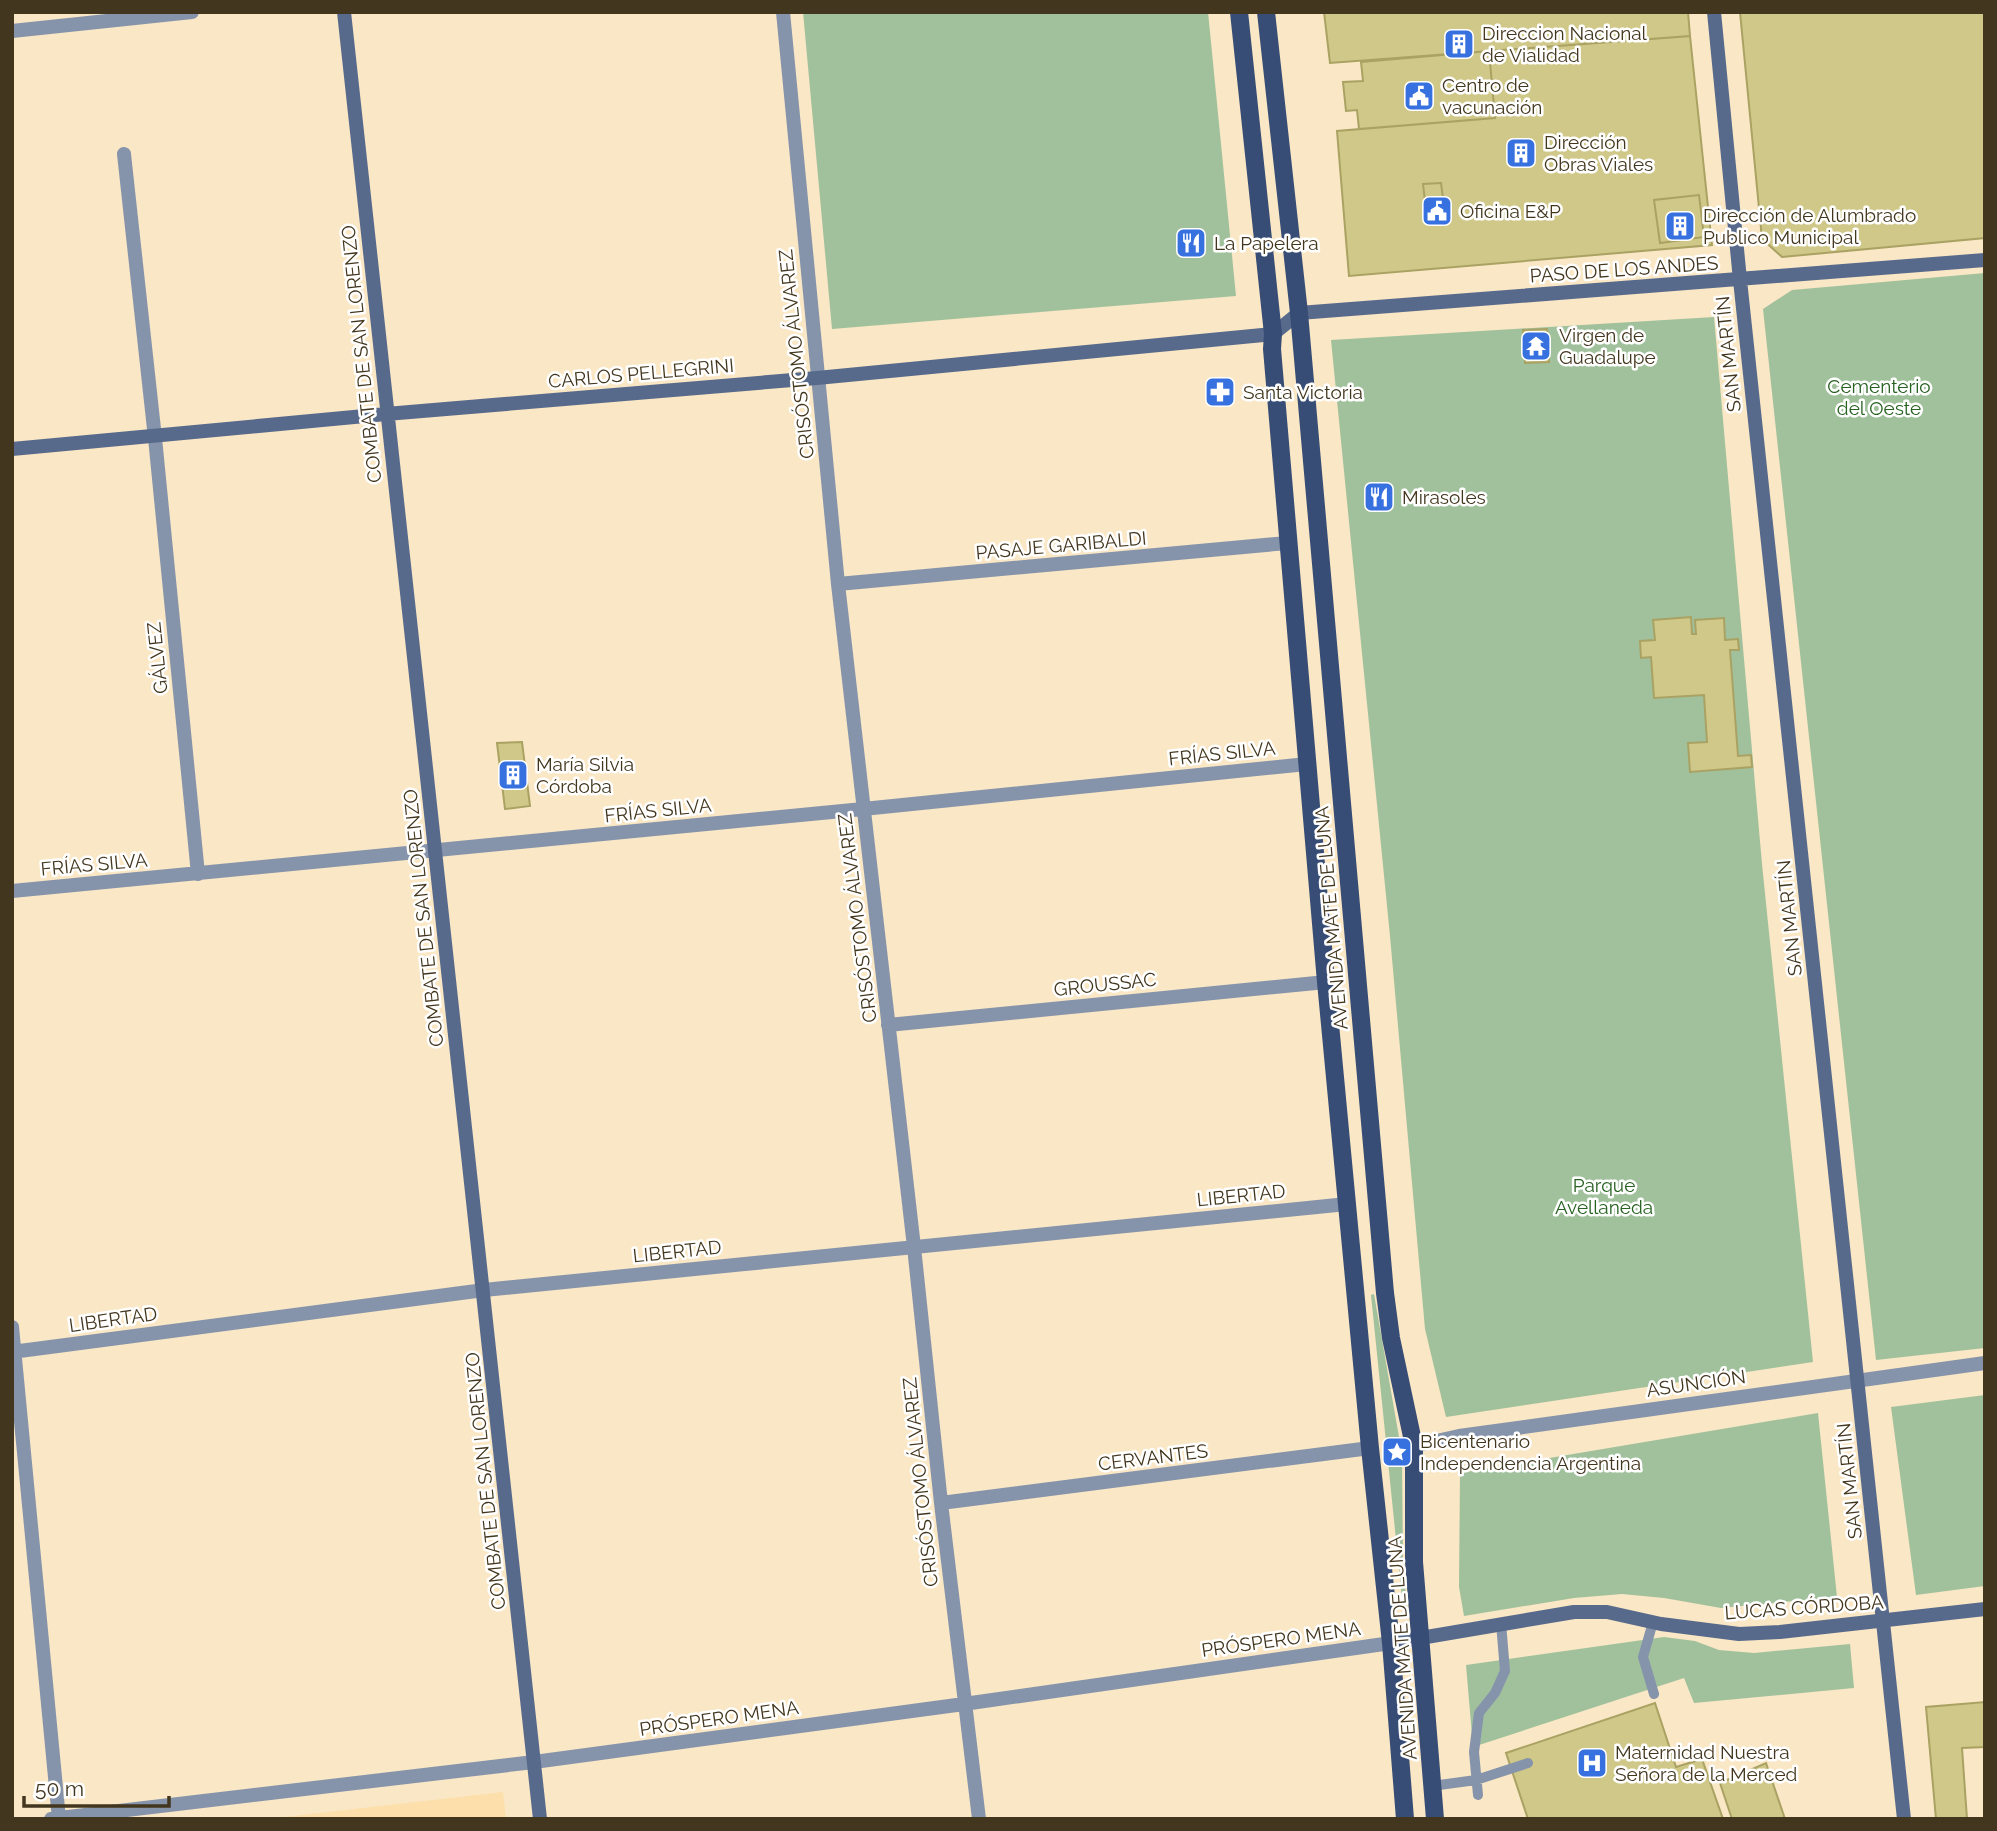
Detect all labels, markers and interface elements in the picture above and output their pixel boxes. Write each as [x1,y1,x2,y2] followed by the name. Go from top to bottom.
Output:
[1482,22,1648,66] place label: Direccion Nacional de Vialidad
[1442,27,1476,61] building icon: Direccion Nacional de Vialidad
[1442,74,1542,118] place label: Centro de vacunación
[1402,79,1436,113] public building icon: Centro de vacunación
[1544,131,1653,175] place label: Dirección Obras Viales
[1504,136,1538,170] building icon: Dirección Obras Viales
[1420,194,1454,228] public building icon: Oficina E&P
[1460,200,1561,222] place label: Oficina E&P
[1703,204,1916,248] place label: Dirección de Alumbrado Publico Municipal
[1663,209,1697,243] building icon: Dirección de Alumbrado Publico Municipal
[337,224,385,484] street label: COMBATE DE SAN LORENZO
[1174,226,1208,260] restaurant icon: La Papelera
[1214,232,1319,254] place label: La Papelera
[774,248,818,460] street label: CRISÓSTOMO ÁLVAREZ
[1529,251,1719,287] street label: PASO DE LOS ANDES
[1711,295,1745,413] street label: SAN MARTÍN
[1559,324,1656,368] place label: Virgen de Guadalupe
[1519,329,1553,363] temple icon: Virgen de Guadalupe
[547,354,735,392] street label: CARLOS PELLEGRINI
[1203,375,1237,409] pharmacy icon: Santa Victoria
[1827,375,1931,419] park label: Cementerio del Oeste
[1243,381,1363,403] place label: Santa Victoria
[1362,480,1396,514] restaurant icon: Mirasoles
[1402,486,1486,508] place label: Mirasoles
[975,527,1147,563] street label: PASAJE GARIBALDI
[142,621,172,695] street label: GÁLVEZ
[1167,736,1277,770] street label: FRÍAS SILVA
[536,753,634,797] place label: María Silvia Córdoba
[496,758,530,792] building icon: María Silvia Córdoba
[399,788,447,1048] street label: COMBATE DE SAN LORENZO
[603,793,713,827] street label: FRÍAS SILVA
[1310,805,1352,1031] street label: AVENIDA MATE DE LUNA
[833,812,881,1024] street label: CRISÓSTOMO ÁLVAREZ
[40,848,149,880] street label: FRÍAS SILVA
[1772,859,1806,977] street label: SAN MARTÍN
[1053,968,1157,1000] street label: GROUSSAC
[1555,1174,1653,1218] park label: Parque Avellaneda
[1196,1179,1286,1211] street label: LIBERTAD
[632,1235,722,1267] street label: LIBERTAD
[67,1302,159,1336] street label: LIBERTAD
[461,1351,509,1611] street label: COMBATE DE SAN LORENZO
[1645,1365,1747,1401] street label: ASUNCIÓN
[898,1376,942,1588] street label: CRISÓSTOMO ÁLVAREZ
[1832,1422,1866,1540] street label: SAN MARTÍN
[1420,1430,1641,1474] place label: Bicentenario Independencia Argentina
[1380,1435,1414,1469] place icon: Bicentenario Independencia Argentina
[1097,1439,1209,1475] street label: CERVANTES
[1383,1535,1421,1761] street label: AVENIDA MATE DE LUNA
[1724,1590,1884,1624] street label: LUCAS CÓRDOBA
[1200,1617,1362,1661] street label: PRÓSPERO MENA
[638,1696,800,1740] street label: PRÓSPERO MENA
[1615,1741,1797,1785] place label: Maternidad Nuestra Señora de la Merced
[1575,1746,1609,1780] hospital icon: Maternidad Nuestra Señora de la Merced
[24,1764,170,1808] scale bar
[35,1776,84,1801] text: 50 m

